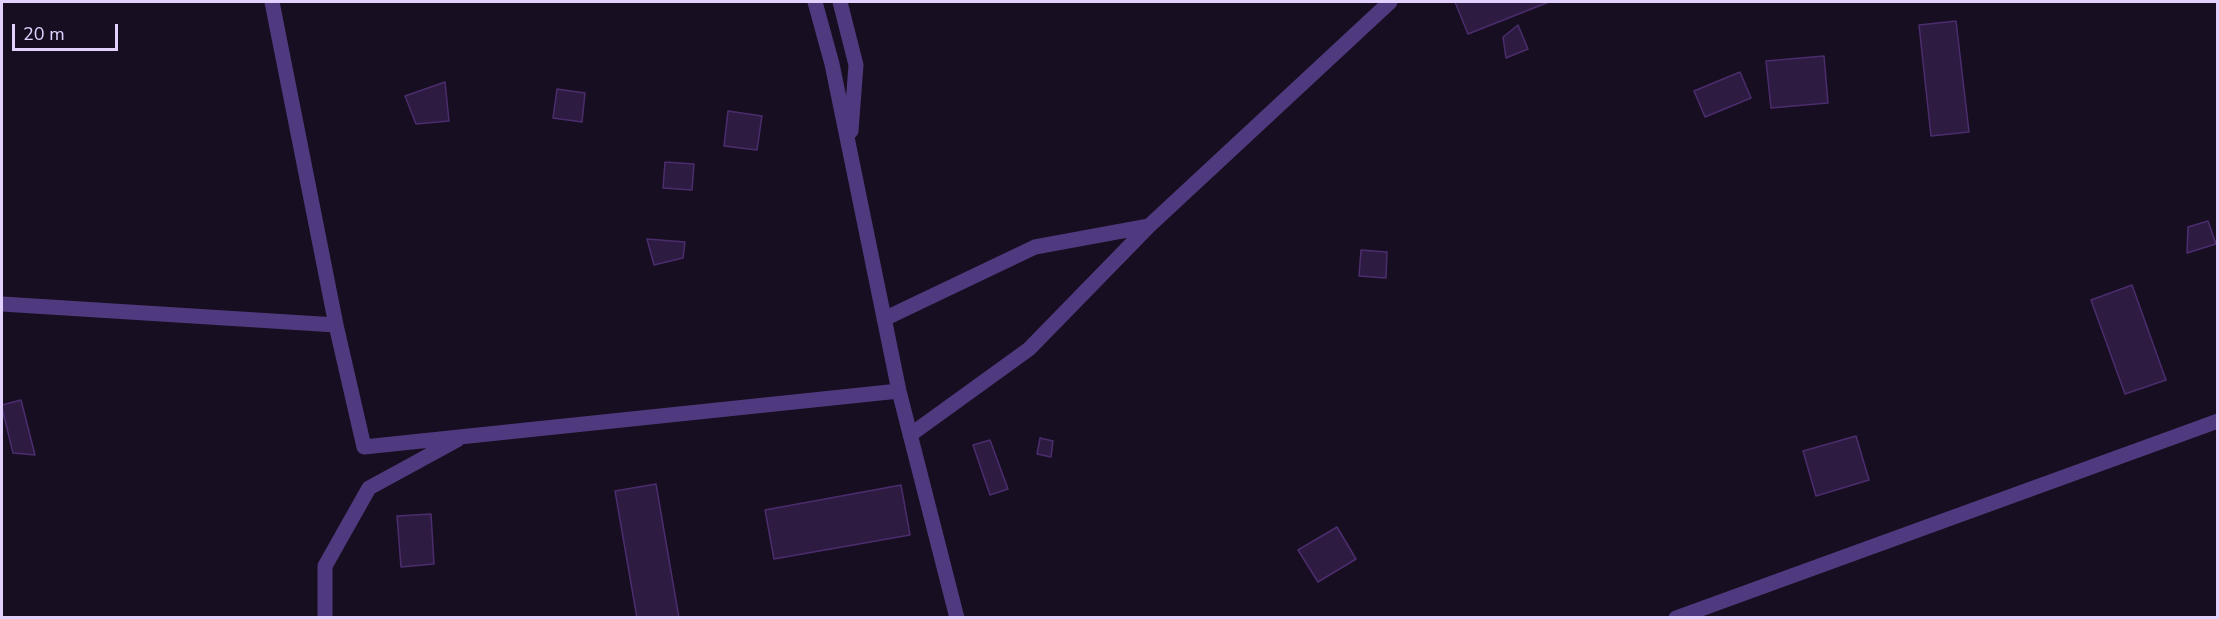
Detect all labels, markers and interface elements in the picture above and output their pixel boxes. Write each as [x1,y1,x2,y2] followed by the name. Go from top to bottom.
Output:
[15,12,122,50] scale bar
[23,22,65,46] text: 20 m

